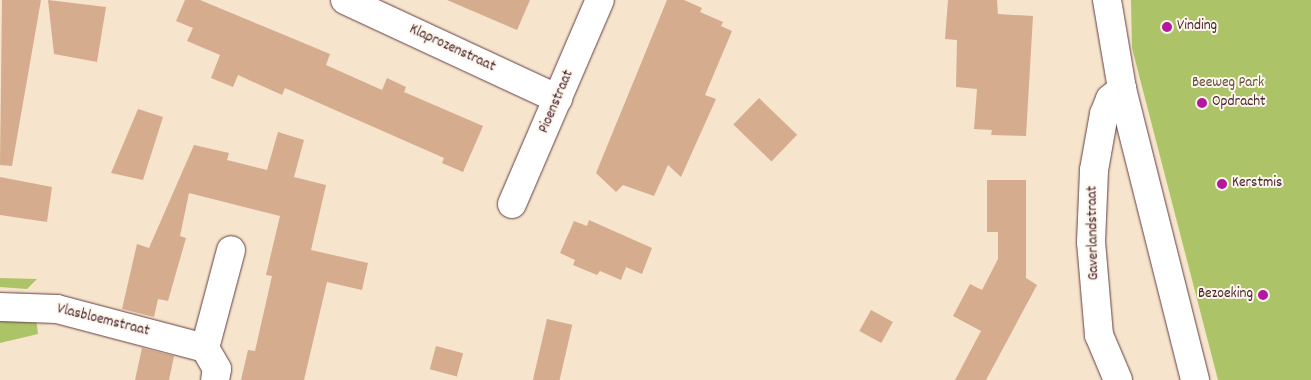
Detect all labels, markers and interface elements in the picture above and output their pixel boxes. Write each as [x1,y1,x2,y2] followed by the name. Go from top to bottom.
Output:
[1177,18,1217,36] place label: Vinding
[406,21,498,77] street label: Klaprozenstraat
[1161,21,1173,33] marker: Vinding
[536,68,578,136] street label: Pioenstraat
[1192,75,1264,93] park label: Beeweg Park
[1212,94,1266,112] place label: Opdracht
[1196,97,1208,109] marker: Opdracht
[1232,175,1282,193] place label: Kerstmis
[1216,178,1228,190] marker: Kerstmis
[1084,186,1104,280] street label: Gaverlandstraat
[1198,286,1253,304] place label: Bezoeking
[1257,289,1269,301] marker: Bezoeking
[55,301,151,341] street label: Vlasbloemstraat

